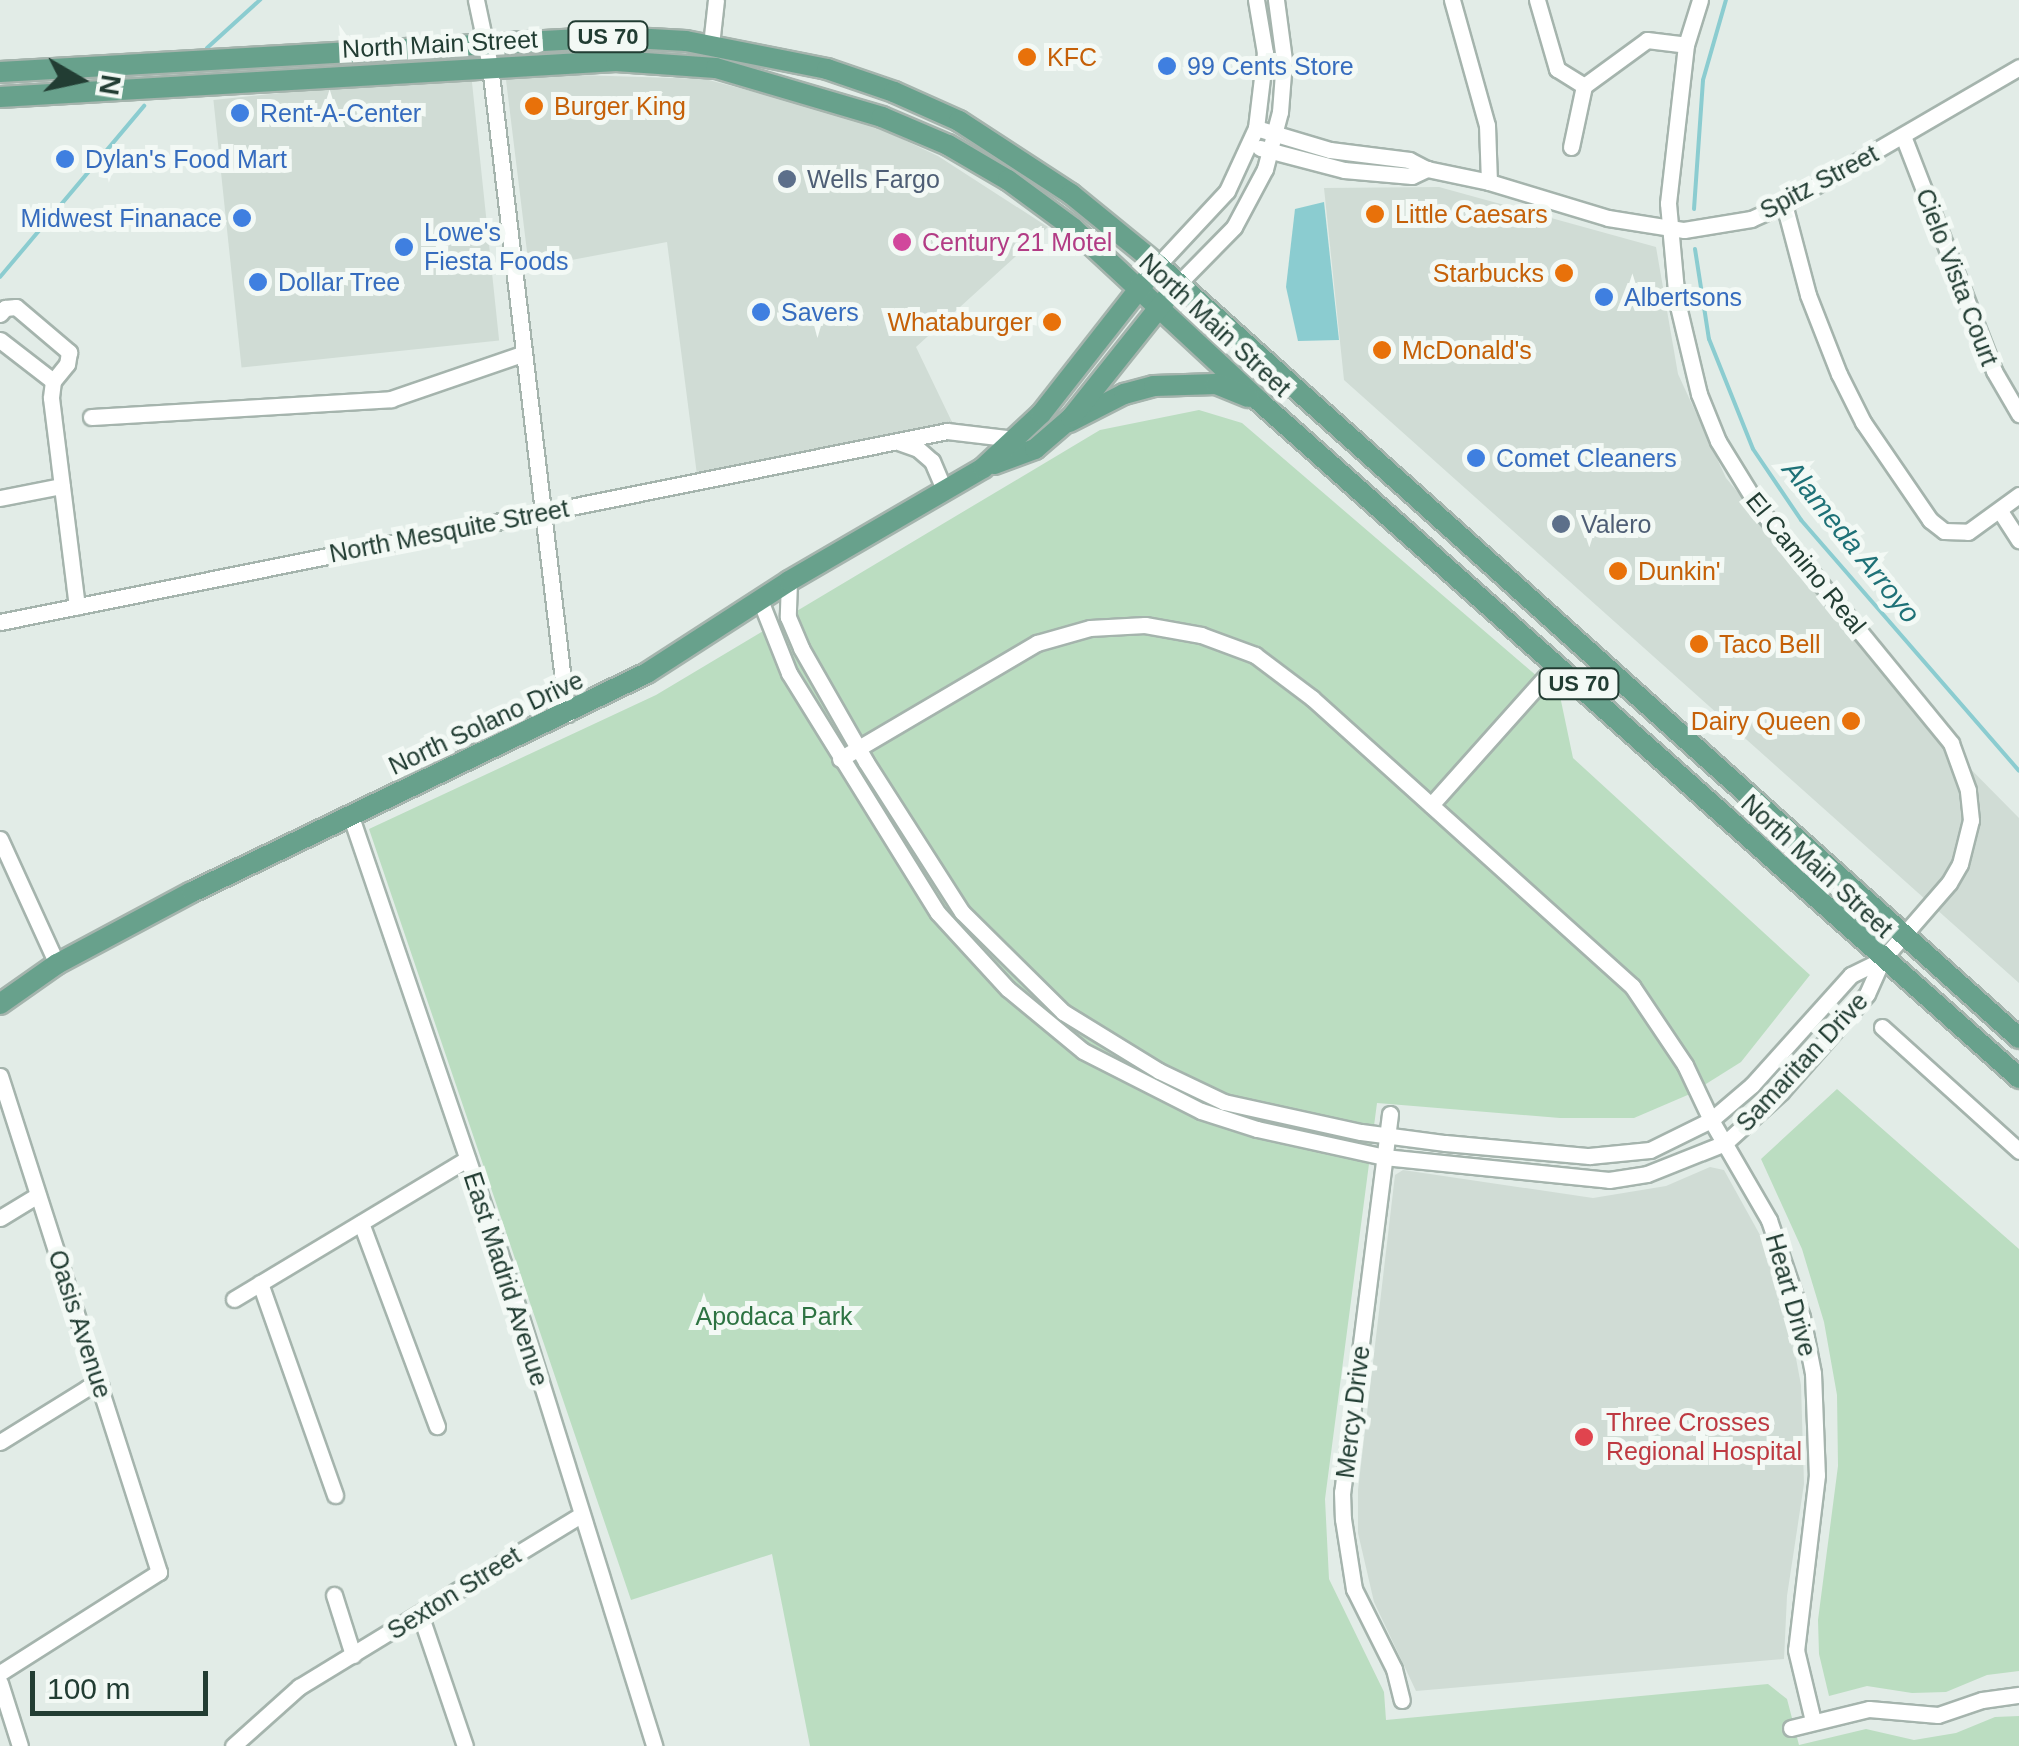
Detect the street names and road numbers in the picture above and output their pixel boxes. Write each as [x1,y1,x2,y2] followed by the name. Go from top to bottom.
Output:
[566,20,650,54] road number: US 70
[341,24,539,64] street label: North Main Street
[1755,138,1883,226] street label: Spitz Street
[1909,184,2005,370] street label: Cielo Vista Court
[1133,247,1297,403] street label: North Main Street
[1740,486,1872,640] street label: El Camino Real
[327,493,571,569] street label: North Mesquite Street
[384,665,588,781] street label: North Solano Drive
[1536,667,1622,701] road number: US 70
[1735,788,1899,944] street label: North Main Street
[1730,986,1874,1138] street label: Samaritan Drive
[457,1168,555,1390] street label: East Madrid Avenue
[1759,1230,1823,1360] street label: Heart Drive
[42,1246,118,1402] street label: Oasis Avenue
[1330,1344,1376,1480] street label: Mercy Drive
[382,1540,526,1646] street label: Sexton Street

